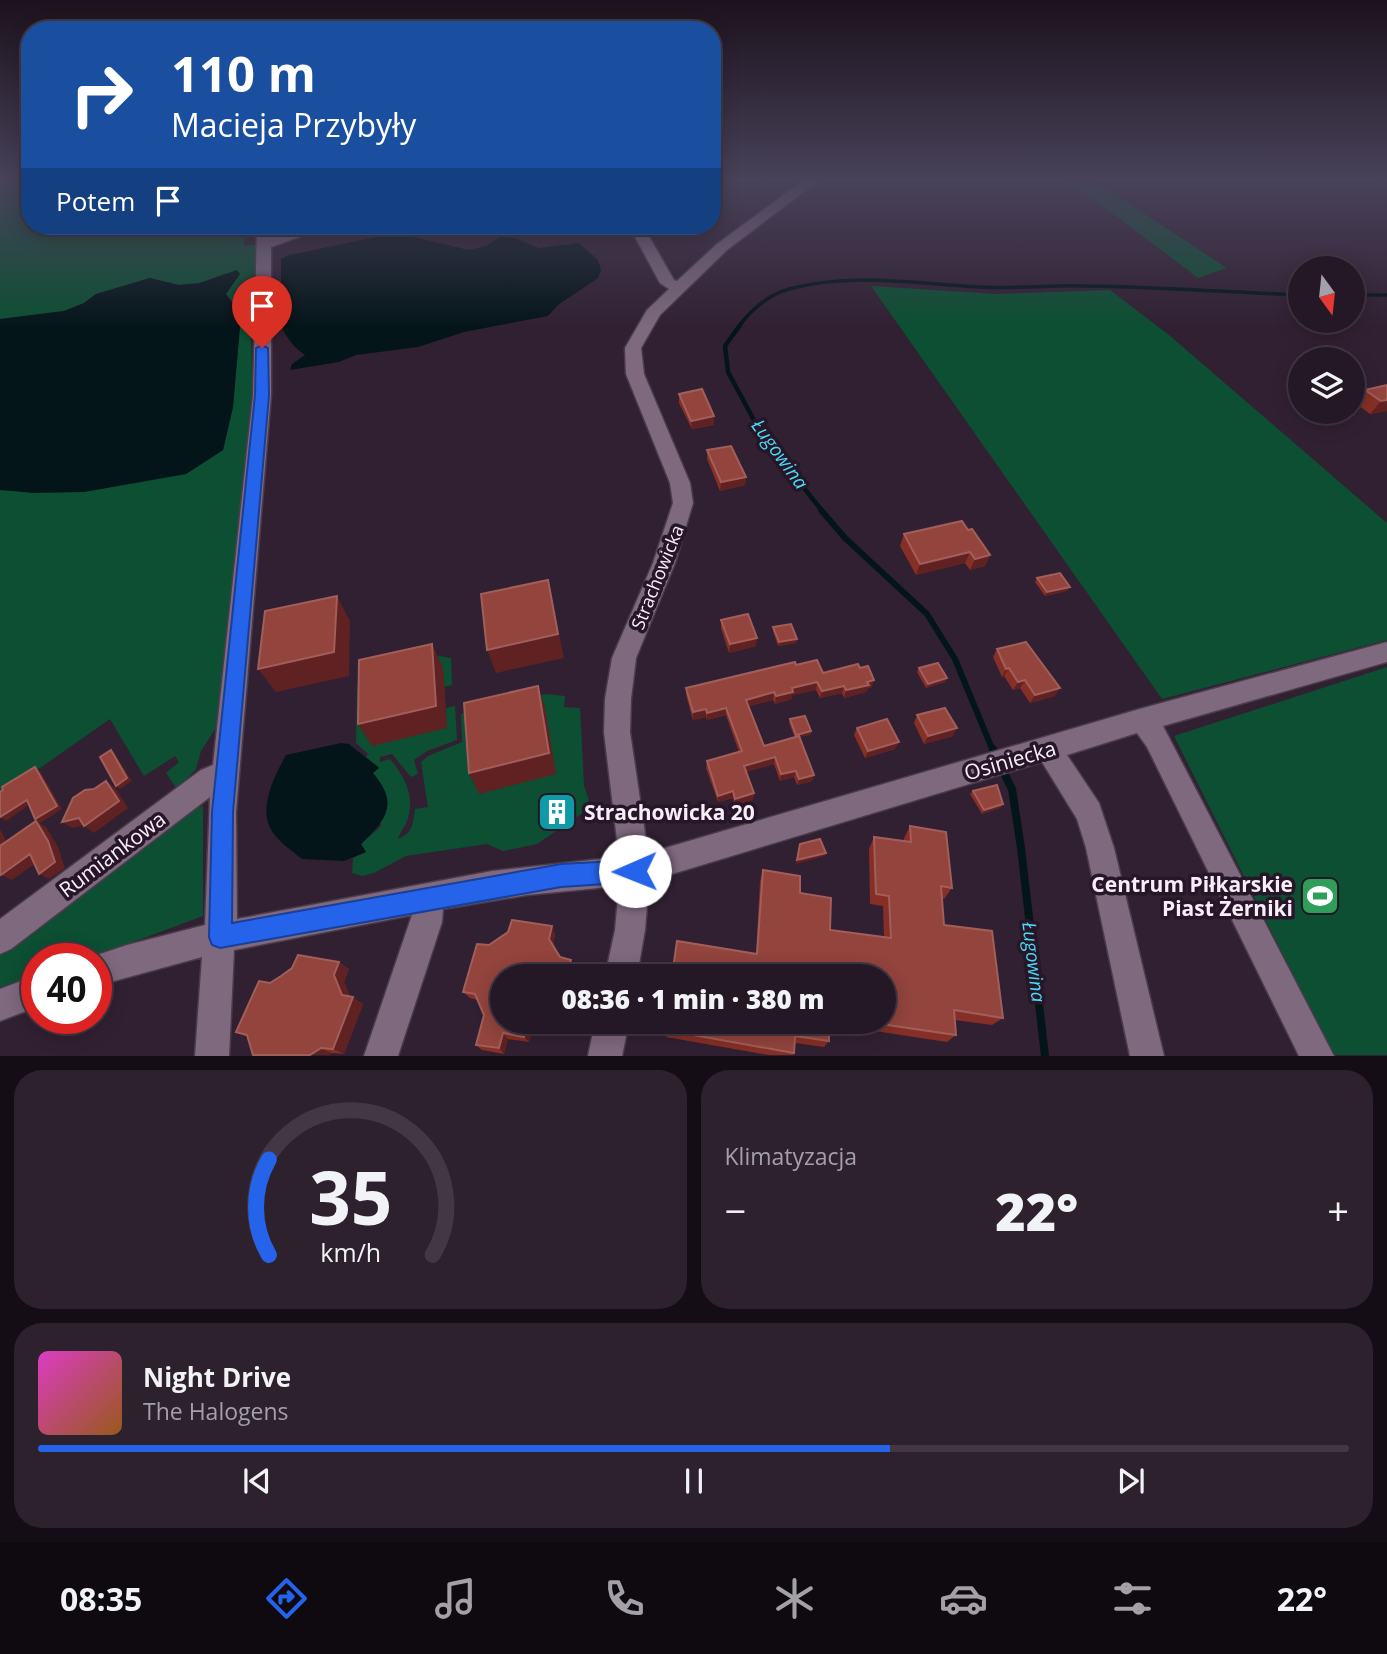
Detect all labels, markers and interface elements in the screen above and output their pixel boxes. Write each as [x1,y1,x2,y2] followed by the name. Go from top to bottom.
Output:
[171,40,316,106] text: 110 m
[56,49,147,140] icon: right
[171,103,416,146] text: Macieja Przybyły
[149,182,187,220] icon: arrive
[56,183,135,219] text: Potem
[1288,256,1365,332] north arrow
[1288,256,1365,424] map controls
[232,276,292,348] pin
[243,287,281,325] icon: arrive
[1288,347,1365,424] button: layers
[746,414,814,494] water label: Ługowina
[625,521,689,633] street label: Strachowicka
[961,734,1059,786] street label: Osiniecka
[536,791,578,833] building icon: Strachowicka 20
[584,798,755,826] place label: Strachowicka 20
[53,805,171,903] street label: Rumiankowa
[598,834,672,908] position arrow
[1091,870,1293,922] place label: Centrum Piłkarskie Piast Żerniki
[1299,875,1341,917] sports icon: Centrum Piłkarskie Piast Żerniki
[1016,920,1052,1004] water label: Ługowina
[21,943,112,1034] speed limit sign: 40
[562,981,824,1017] text: 08:36 · 1 min · 380 m
[725,1140,857,1172] text: Klimatyzacja
[309,1148,392,1247] text: 35
[995,1175,1078,1246] text: 22°
[725,1184,746,1236] text: −
[1327,1184,1349,1236] text: +
[320,1235,381,1269] text: km/h
[143,1359,291,1395] text: Night Drive
[143,1395,289,1427] text: The Halogens
[238,1462,276,1500] icon: previous
[675,1462,713,1500] icon: pause
[1112,1462,1150,1500] icon: next
[262,1574,311,1623] icon: directions
[431,1574,480,1623] icon: music
[600,1574,649,1623] icon: phone
[770,1574,819,1623] icon: climate
[939,1574,988,1623] icon: car
[1108,1574,1157,1623] icon: filters
[60,1577,142,1620] text: 08:35
[1277,1577,1327,1620] text: 22°

